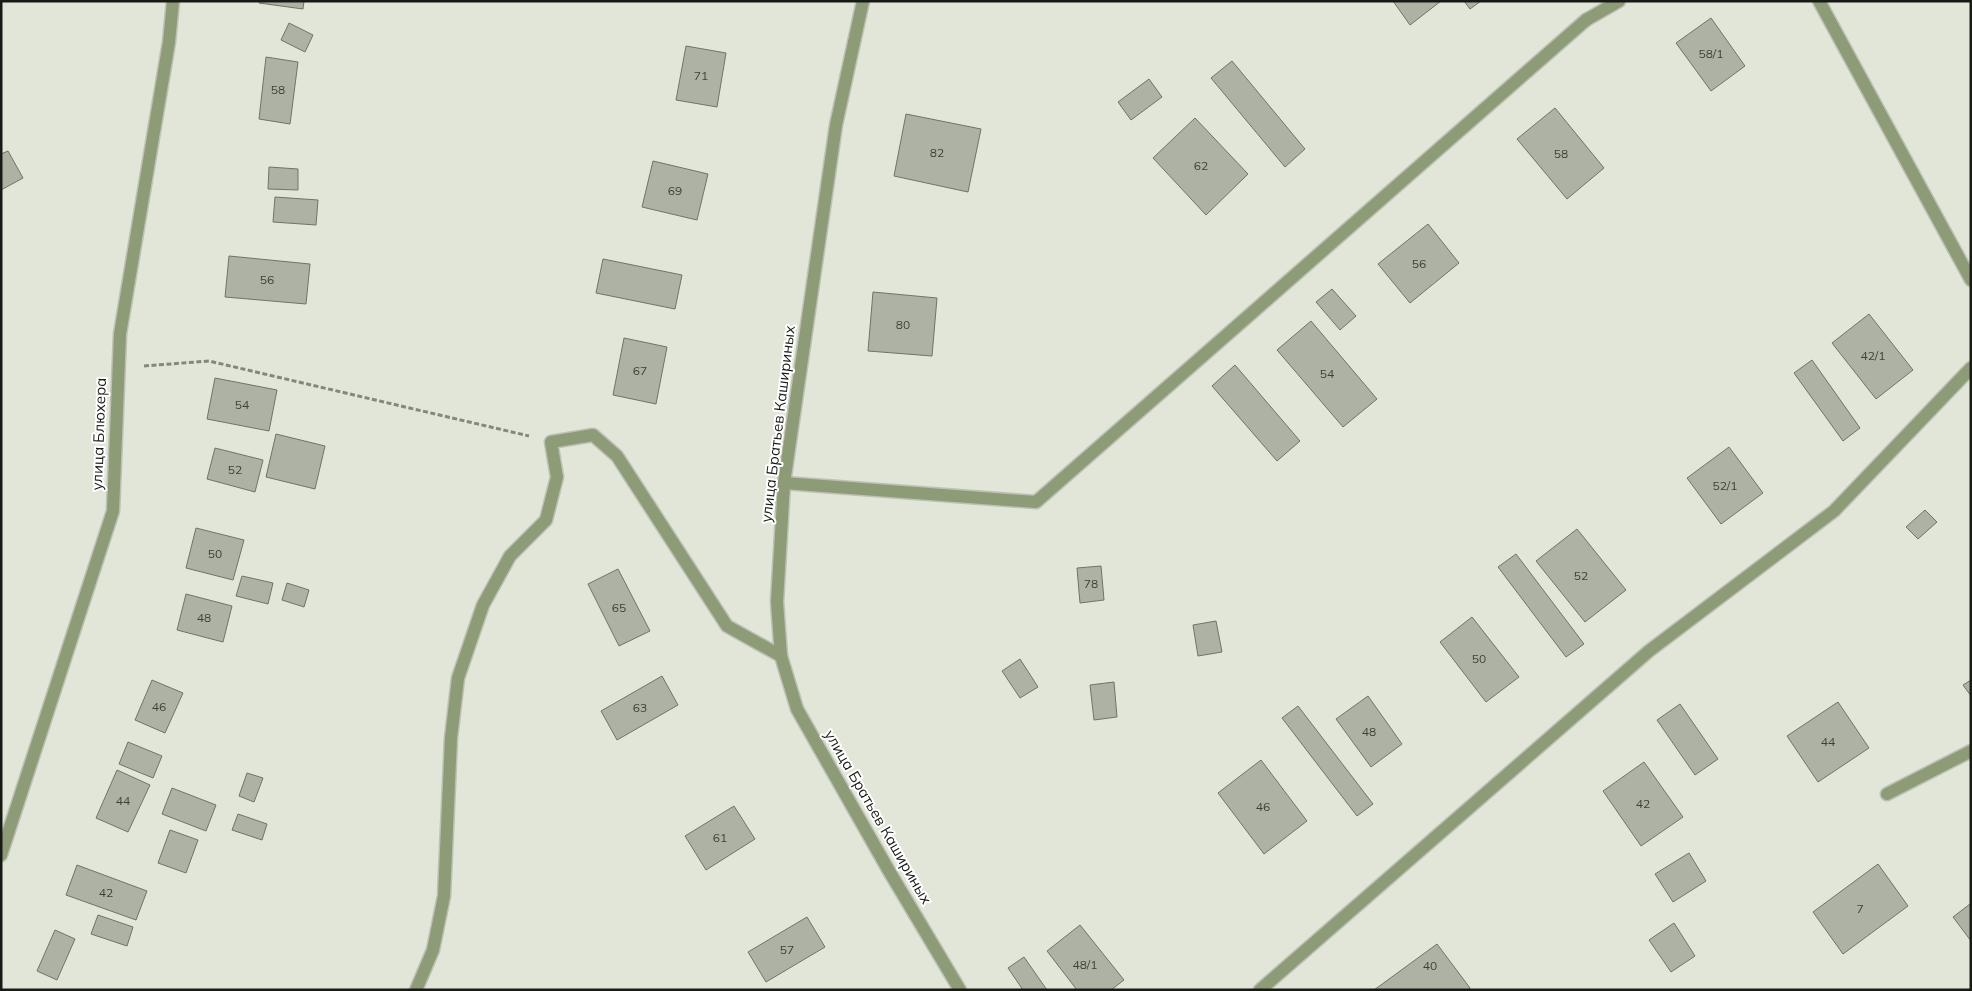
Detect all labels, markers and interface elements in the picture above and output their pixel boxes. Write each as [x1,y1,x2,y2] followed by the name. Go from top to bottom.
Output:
[1698,46,1724,61] house number: 58/1
[694,68,708,83] house number: 71
[271,82,285,97] house number: 58
[930,145,944,160] house number: 82
[1554,146,1568,161] house number: 58
[1194,158,1208,173] house number: 62
[668,183,682,198] house number: 69
[1412,256,1426,271] house number: 56
[260,272,274,287] house number: 56
[896,317,910,332] house number: 80
[756,324,799,524] street label: улица Братьев Кашириных
[1860,348,1886,363] house number: 42/1
[633,363,647,378] house number: 67
[1320,366,1334,381] house number: 54
[87,377,110,491] street label: улица Блюхера
[235,397,249,412] house number: 54
[228,462,242,477] house number: 52
[1712,478,1738,493] house number: 52/1
[208,546,222,561] house number: 50
[1574,568,1588,583] house number: 52
[1084,576,1098,591] house number: 78
[612,600,626,615] house number: 65
[197,610,211,625] house number: 48
[1472,651,1486,666] house number: 50
[152,699,166,714] house number: 46
[633,700,647,715] house number: 63
[1362,724,1376,739] house number: 48
[821,726,936,907] street label: улица Братьев Кашириных
[1821,734,1835,749] house number: 44
[116,793,130,808] house number: 44
[1636,796,1650,811] house number: 42
[1256,799,1270,814] house number: 46
[713,830,727,845] house number: 61
[99,885,113,900] house number: 42
[1856,901,1864,916] house number: 7
[780,942,794,957] house number: 57
[1072,957,1098,972] house number: 48/1
[1423,958,1437,973] house number: 40

